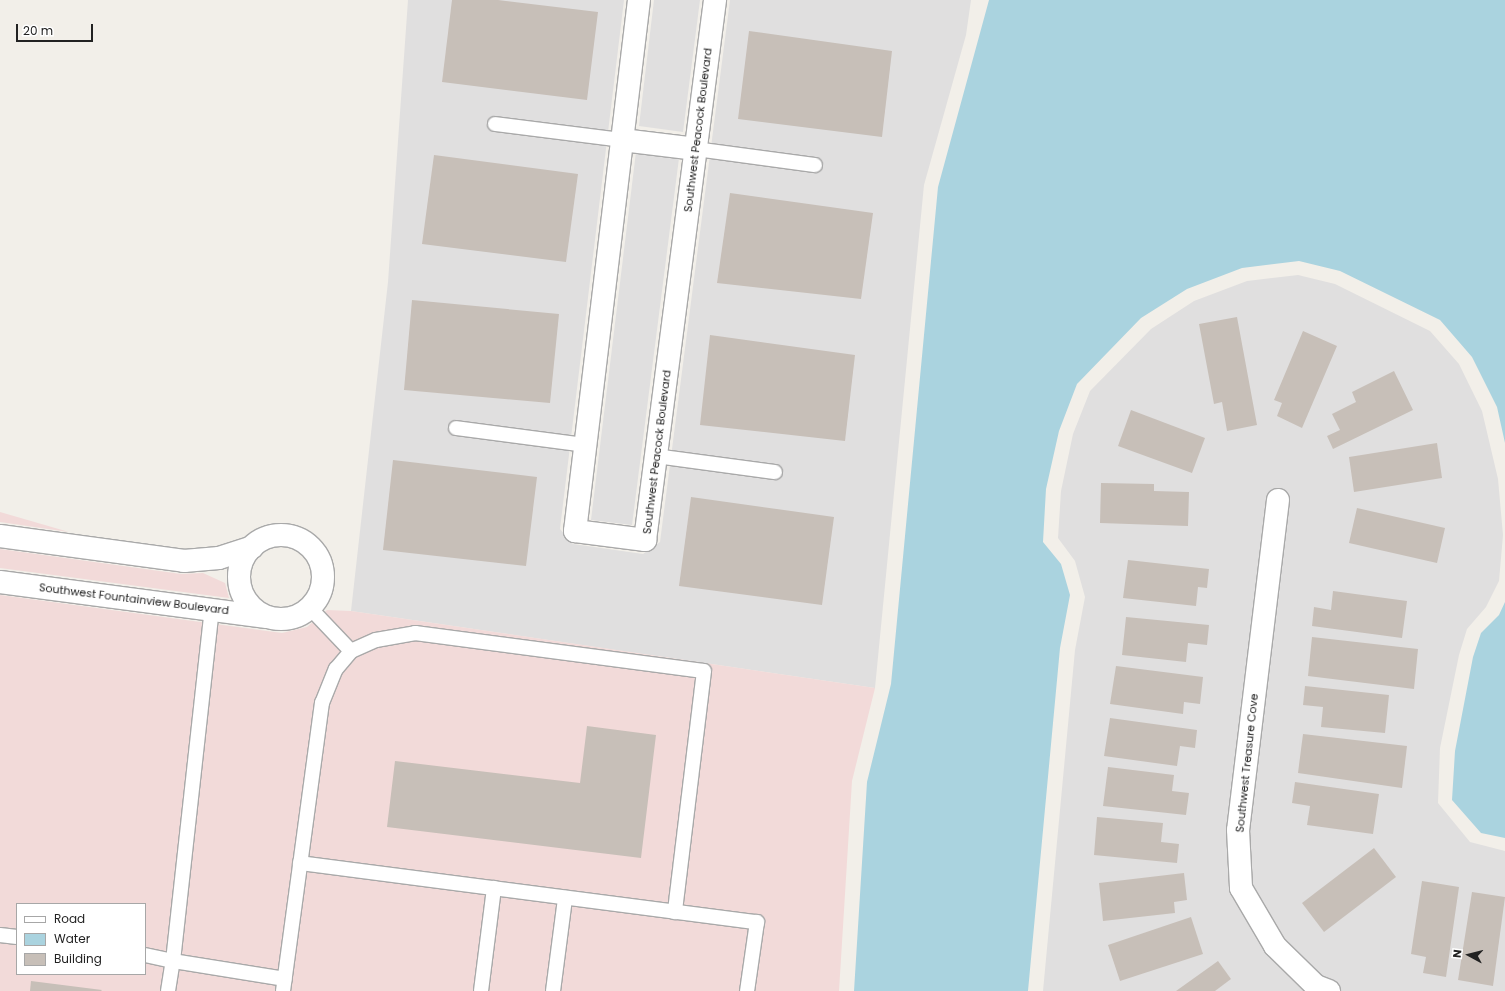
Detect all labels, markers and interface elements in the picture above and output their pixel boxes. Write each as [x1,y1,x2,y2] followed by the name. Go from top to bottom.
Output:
[18,16,95,42] scale bar
[23,22,53,39] text: 20 m
[681,47,715,213] street label: Southwest Peacock Boulevard
[640,369,674,535] street label: Southwest Peacock Boulevard
[38,581,230,617] street label: Southwest Fountainview Boulevard
[1233,693,1261,833] street label: Southwest Treasure Cove
[16,903,146,975] legend
[54,910,85,927] text: Road
[54,930,90,947] text: Water
[1449,935,1489,975] north arrow
[1449,948,1466,959] text: N
[54,950,102,967] text: Building

